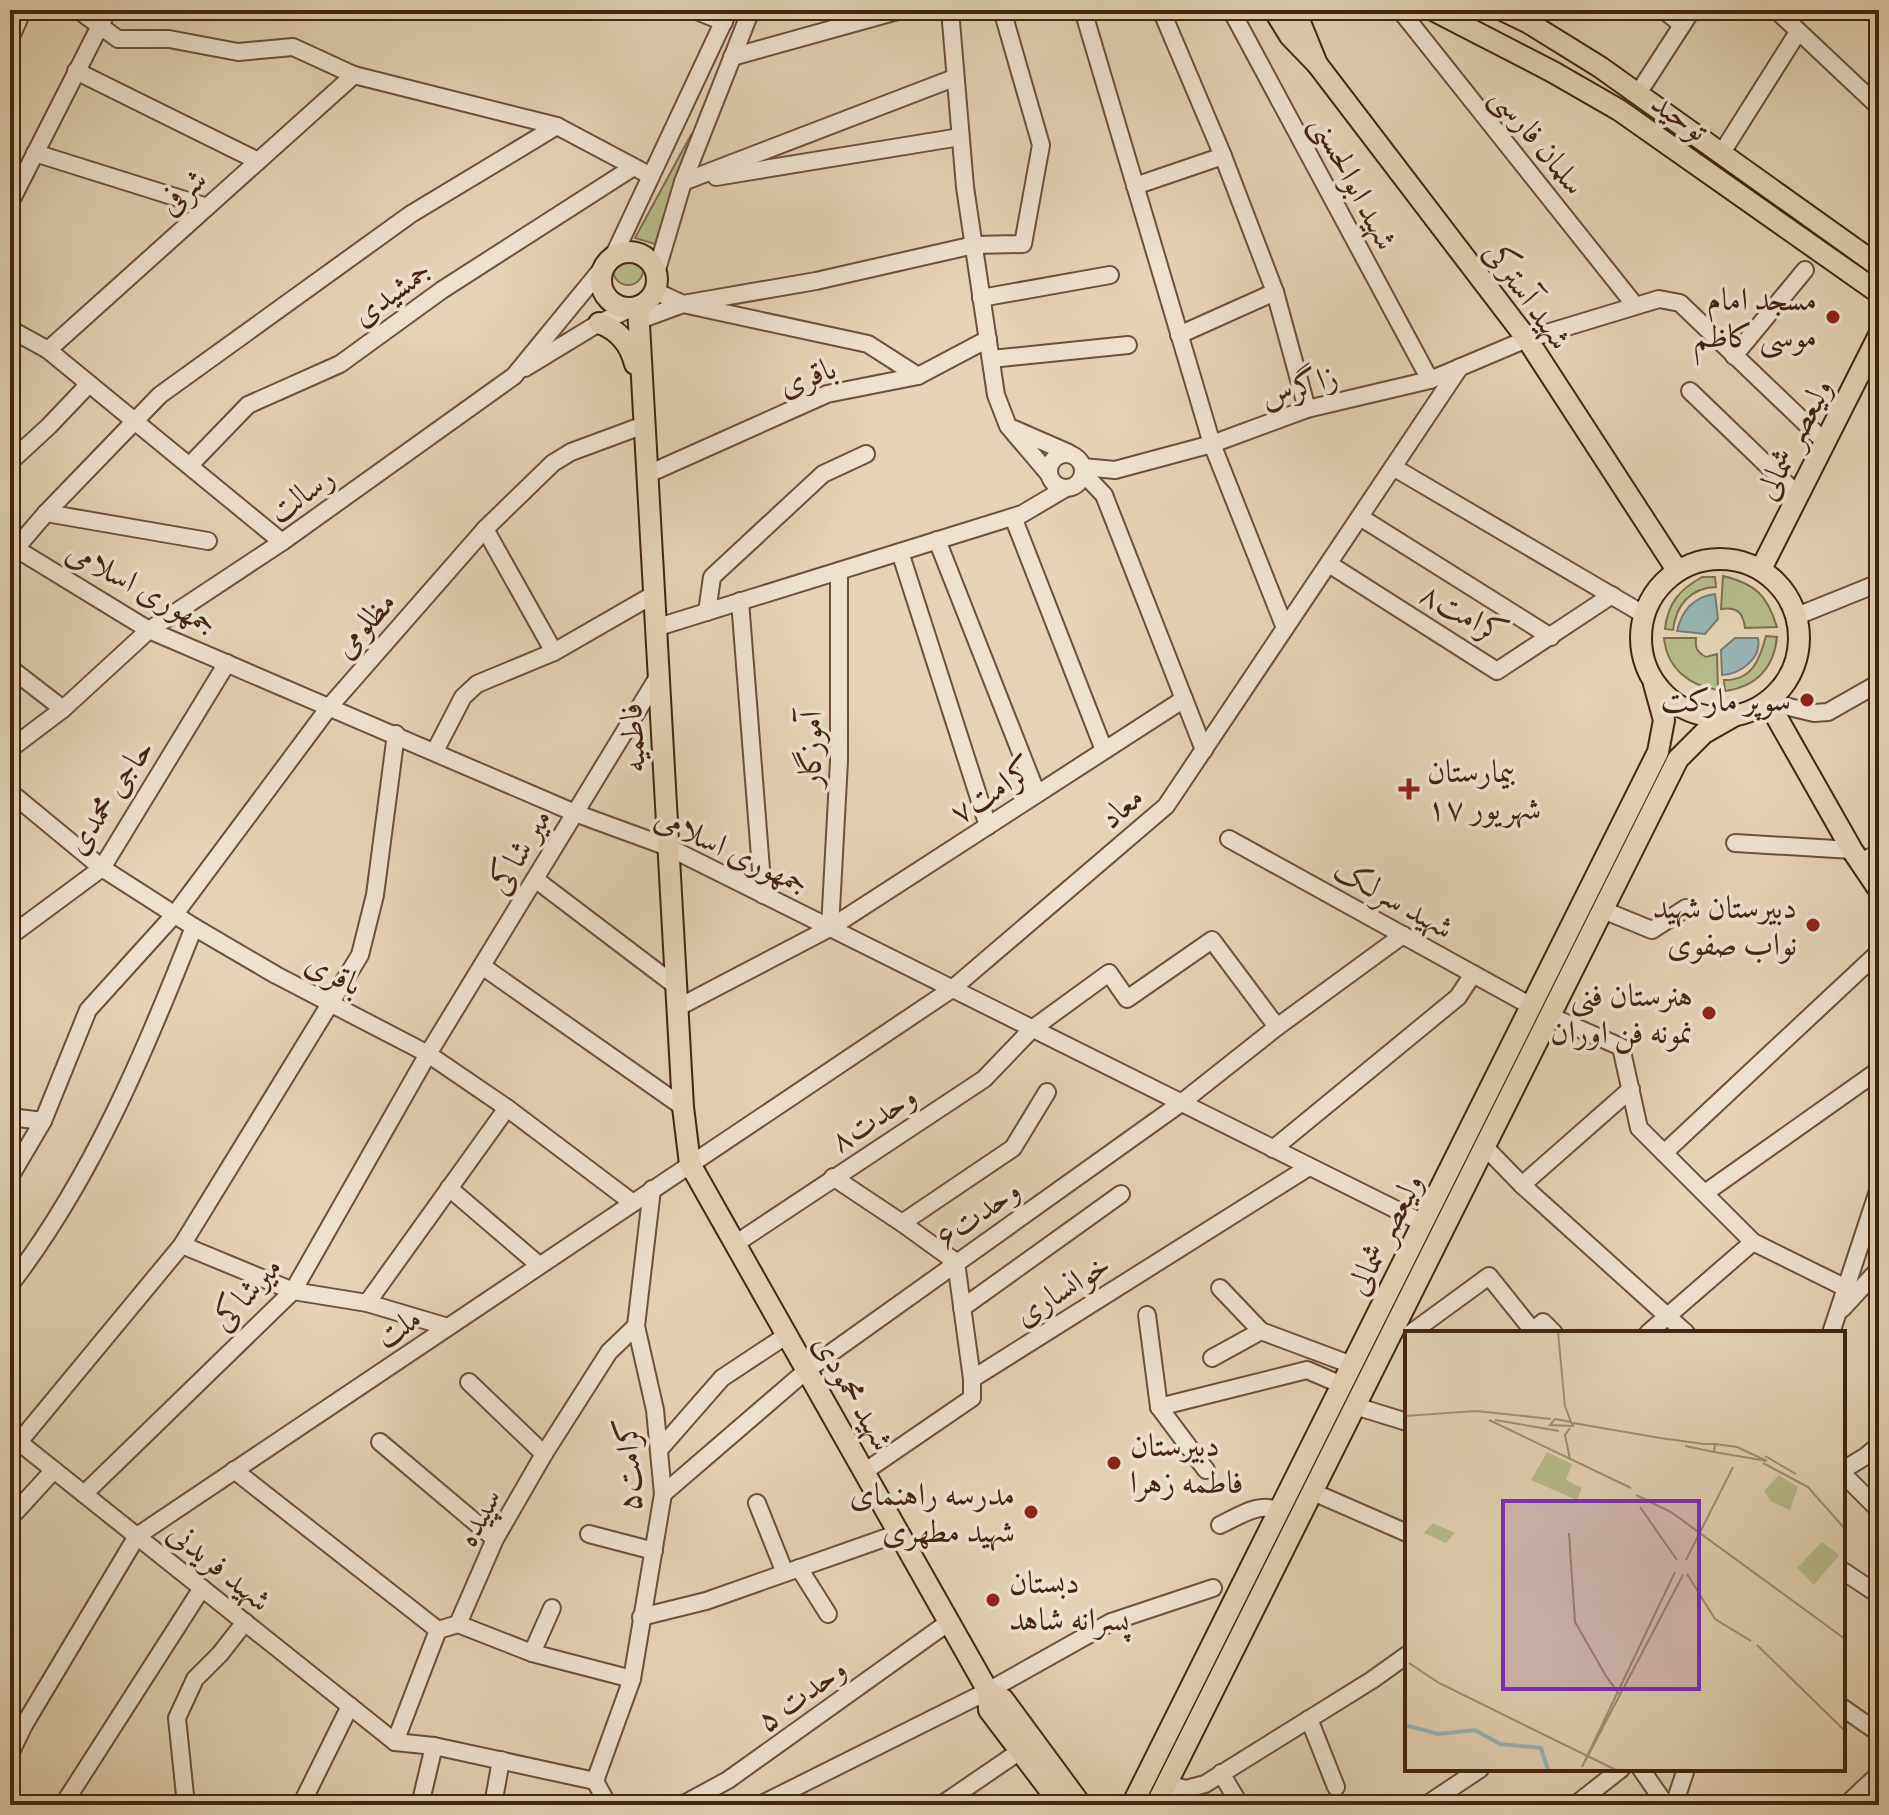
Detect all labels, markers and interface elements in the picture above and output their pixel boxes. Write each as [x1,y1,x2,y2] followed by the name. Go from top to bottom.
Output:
[1481,76,1597,205] street label: سلمان فارسی
[1642,80,1718,152] street label: توحید
[1300,106,1409,258] street label: شهید ابوالحسنی
[148,157,216,225] street label: شرفی
[1474,232,1582,358] street label: شهید آسترکی
[342,248,440,336] street label: جمشیدی
[1693,277,1817,366] place label: مسجد امام موسی کاظم
[1824,308,1842,326] marker: مسجد امام موسی کاظم
[772,345,842,407] street label: باقری
[1255,353,1343,419] street label: زاگرس
[1744,371,1842,507] street label: ولیعصر شمالی
[259,455,343,533] street label: رسالت
[59,529,225,645] street label: جمهوری اسلامی
[1413,571,1515,655] street label: کرامت۸
[322,581,406,667] street label: مظلومی
[1660,678,1791,722] place label: سوپر مارکت
[1798,691,1816,709] marker: سوپر مارکت
[608,702,656,774] street label: فاطمیه
[787,708,833,790] street label: آموزگار
[54,729,164,863] street label: حاجی محمدی
[941,746,1043,834] street label: کرامت۷
[1427,749,1541,830] place label: بیمارستان ۱۷ شهریور
[1089,775,1153,839] street label: معاد
[1398,778,1420,800] marker: بیمارستان ۱۷ شهریور
[648,795,816,905] street label: جمهوری اسلامی
[476,800,562,902] street label: میر شاکی
[1326,847,1462,949] street label: شهید سرلک
[1652,885,1797,966] place label: دبیرستان شهید نواب صفوی
[1804,916,1822,934] marker: دبیرستان شهید نواب صفوی
[298,940,370,1006] street label: باقری
[1550,973,1693,1054] place label: هنرستان فنی نمونه فن اوران
[1700,1004,1718,1022] marker: هنرستان فنی نمونه فن اوران
[821,1074,925,1162] street label: وحدت۸
[1335,1166,1433,1302] street label: ولیعصر شمالی
[925,1168,1029,1258] street label: وحدت۶
[1005,1242,1119,1336] street label: خوانساری
[201,1246,291,1340] street label: میرشاکی
[366,1296,430,1358] street label: ملت
[803,1325,905,1459] street label: شهید محمودی
[1405,1331,1845,1771] inset map
[604,1418,652,1512] street label: کرامت۵
[1130,1423,1243,1504] place label: دبیرستان فاطمه زهرا
[1105,1454,1123,1472] marker: دبیرستان فاطمه زهرا
[849,1472,1015,1553] place label: مدرسه راهنمای شهید مطهری
[444,1480,512,1554] street label: سپیده
[1022,1503,1040,1521] marker: مدرسه راهنمای شهید مطهری
[159,1510,281,1622] street label: شهید فریدنی
[1009,1560,1132,1643] place label: دبستان پسرانه شاهد
[984,1591,1002,1609] marker: دبستان پسرانه شاهد
[747,1646,855,1742] street label: وحدت ۵

